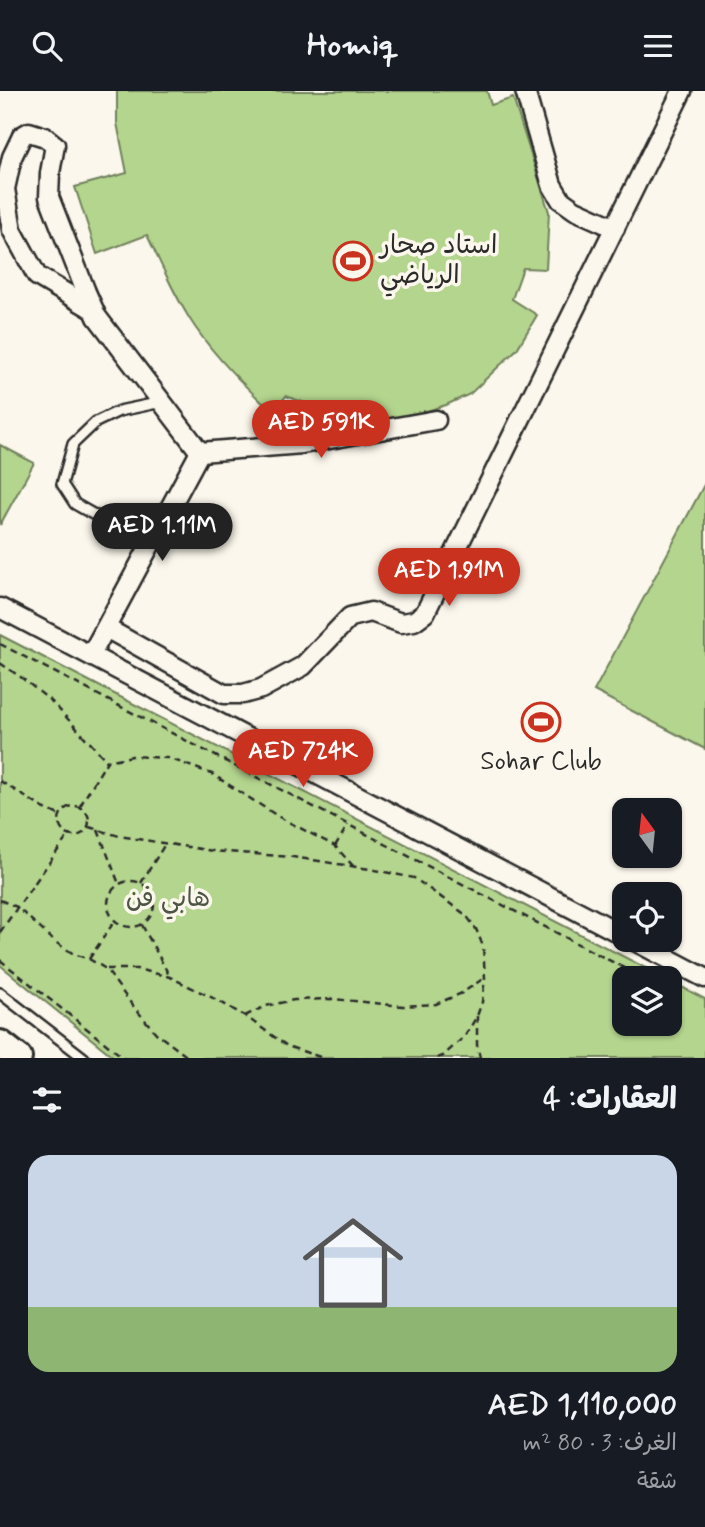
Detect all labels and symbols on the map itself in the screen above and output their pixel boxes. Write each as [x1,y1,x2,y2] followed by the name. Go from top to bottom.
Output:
[378,229,497,297] place label: استاد صحار الرياضي
[332,240,374,282] sports icon: استاد صحار الرياضي
[249,401,393,460] pin: AED 591K
[82,503,242,563] pin: AED 1.11M
[369,549,529,608] pin: AED 1.91M
[520,701,562,743] sports icon: Sohar Club
[231,729,375,789] pin: AED 724K
[480,745,602,779] place label: Sohar Club
[612,798,682,868] north arrow
[126,882,210,920] park label: هابي فن

